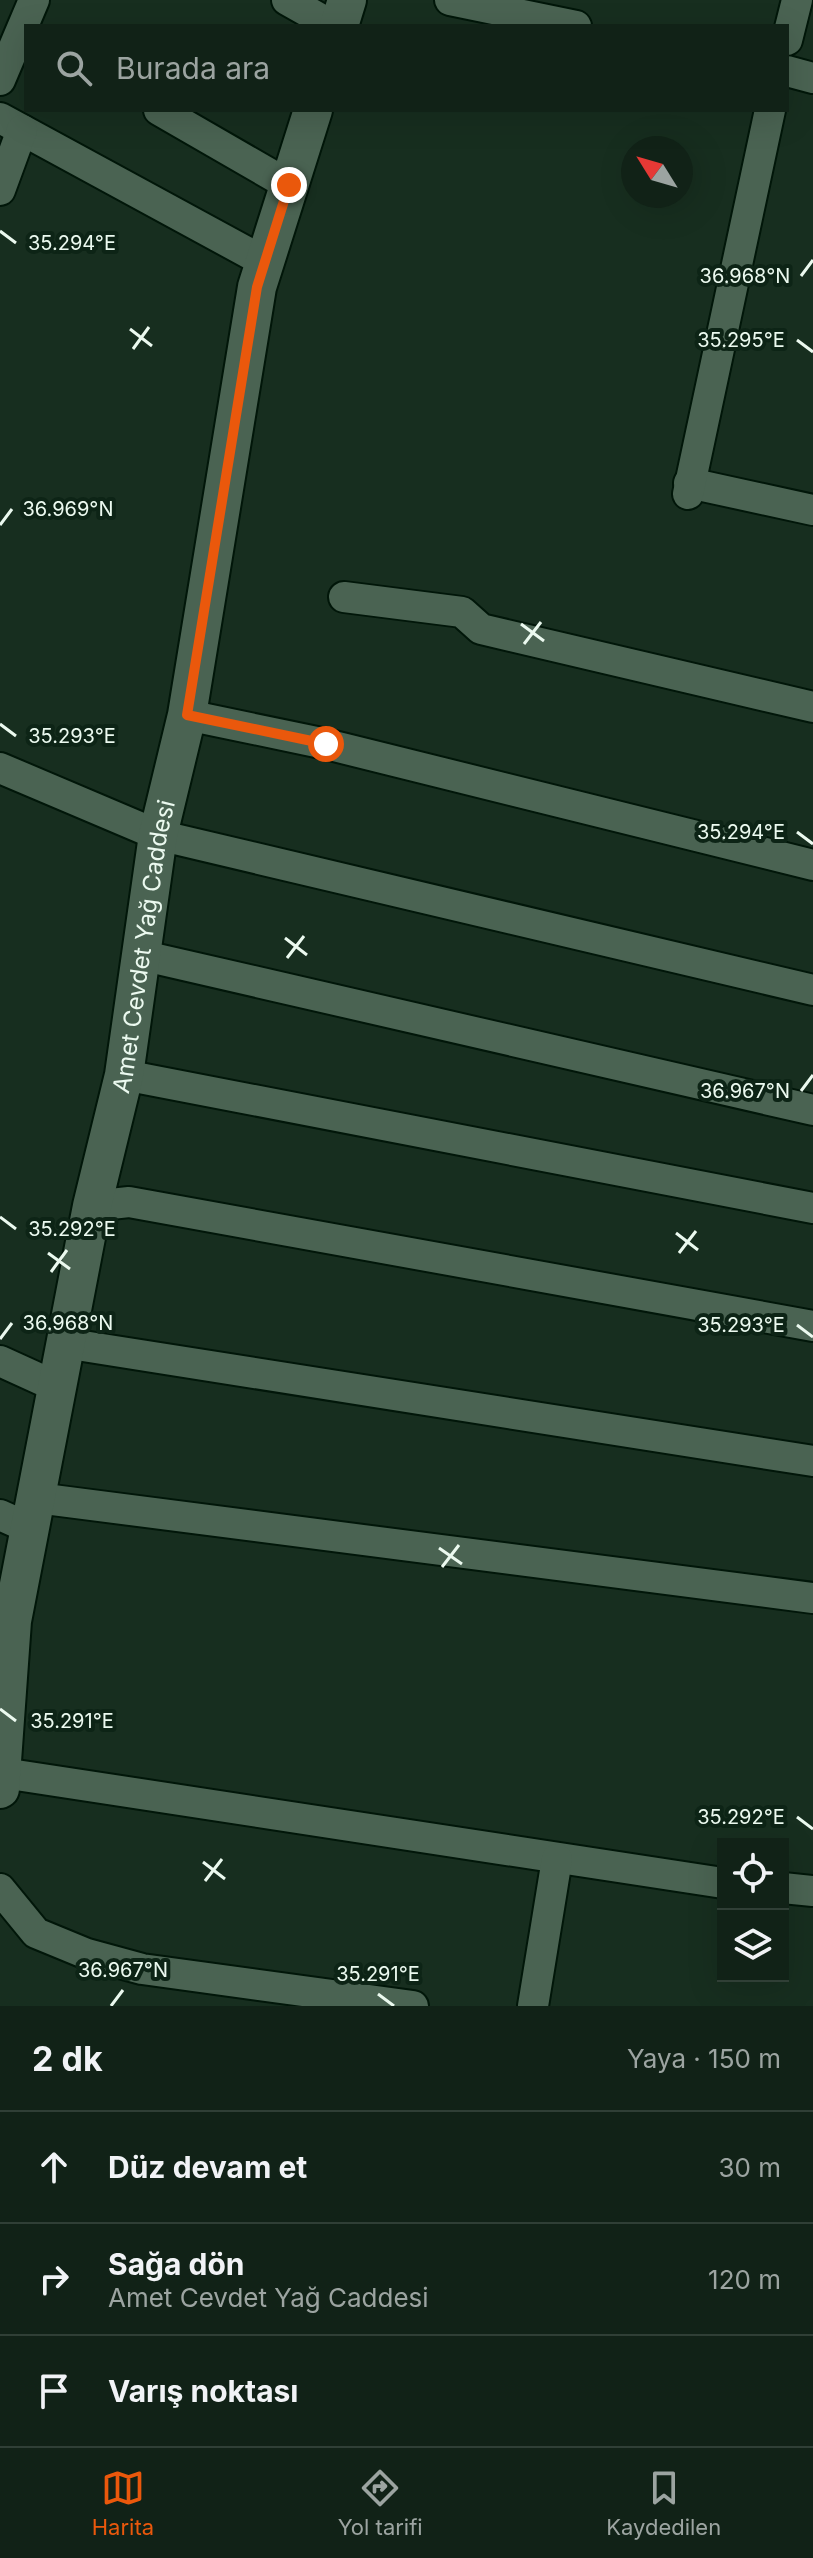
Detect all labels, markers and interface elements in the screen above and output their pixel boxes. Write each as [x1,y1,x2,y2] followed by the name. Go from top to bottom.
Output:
[24,24,789,112] search box
[52,46,96,90] icon: search
[116,50,270,86] text: Burada ara
[621,136,693,208] north arrow
[271,167,307,203] route end
[28,231,116,255] text: 35.294°E
[700,264,790,288] text: 36.968°N
[697,328,785,352] text: 35.295°E
[22,497,114,521] text: 36.969°N
[28,724,116,748] text: 35.293°E
[308,726,344,762] route start
[106,797,180,1096] street label: Amet Cevdet Yağ Caddesi
[697,820,785,844] text: 35.294°E
[700,1079,790,1103] text: 36.967°N
[28,1217,116,1241] text: 35.292°E
[23,1311,113,1335] text: 36.968°N
[697,1313,785,1337] text: 35.293°E
[30,1709,114,1733] text: 35.291°E
[697,1805,785,1829] text: 35.292°E
[717,1838,789,1982] map controls
[717,1838,789,1910] button: locate
[717,1910,789,1982] button: layers
[78,1958,168,1982] text: 36.967°N
[336,1962,420,1986] text: 35.291°E
[32,2038,103,2079] text: 2 dk
[627,2043,781,2074] text: Yaya · 150 m
[32,2145,76,2189] icon: ahead
[108,2149,307,2185] text: Düz devam et
[718,2152,781,2183] text: 30 m
[108,2246,245,2282] text: Sağa dön
[32,2257,76,2301] icon: right
[708,2264,781,2295] text: 120 m
[108,2282,429,2313] text: Amet Cevdet Yağ Caddesi
[32,2369,76,2413] icon: arrive
[108,2373,298,2409] text: Varış noktası
[92,2466,154,2540] tab: Harita
[338,2466,423,2540] tab: Yol tarifi
[606,2466,721,2540] tab: Kaydedilen

